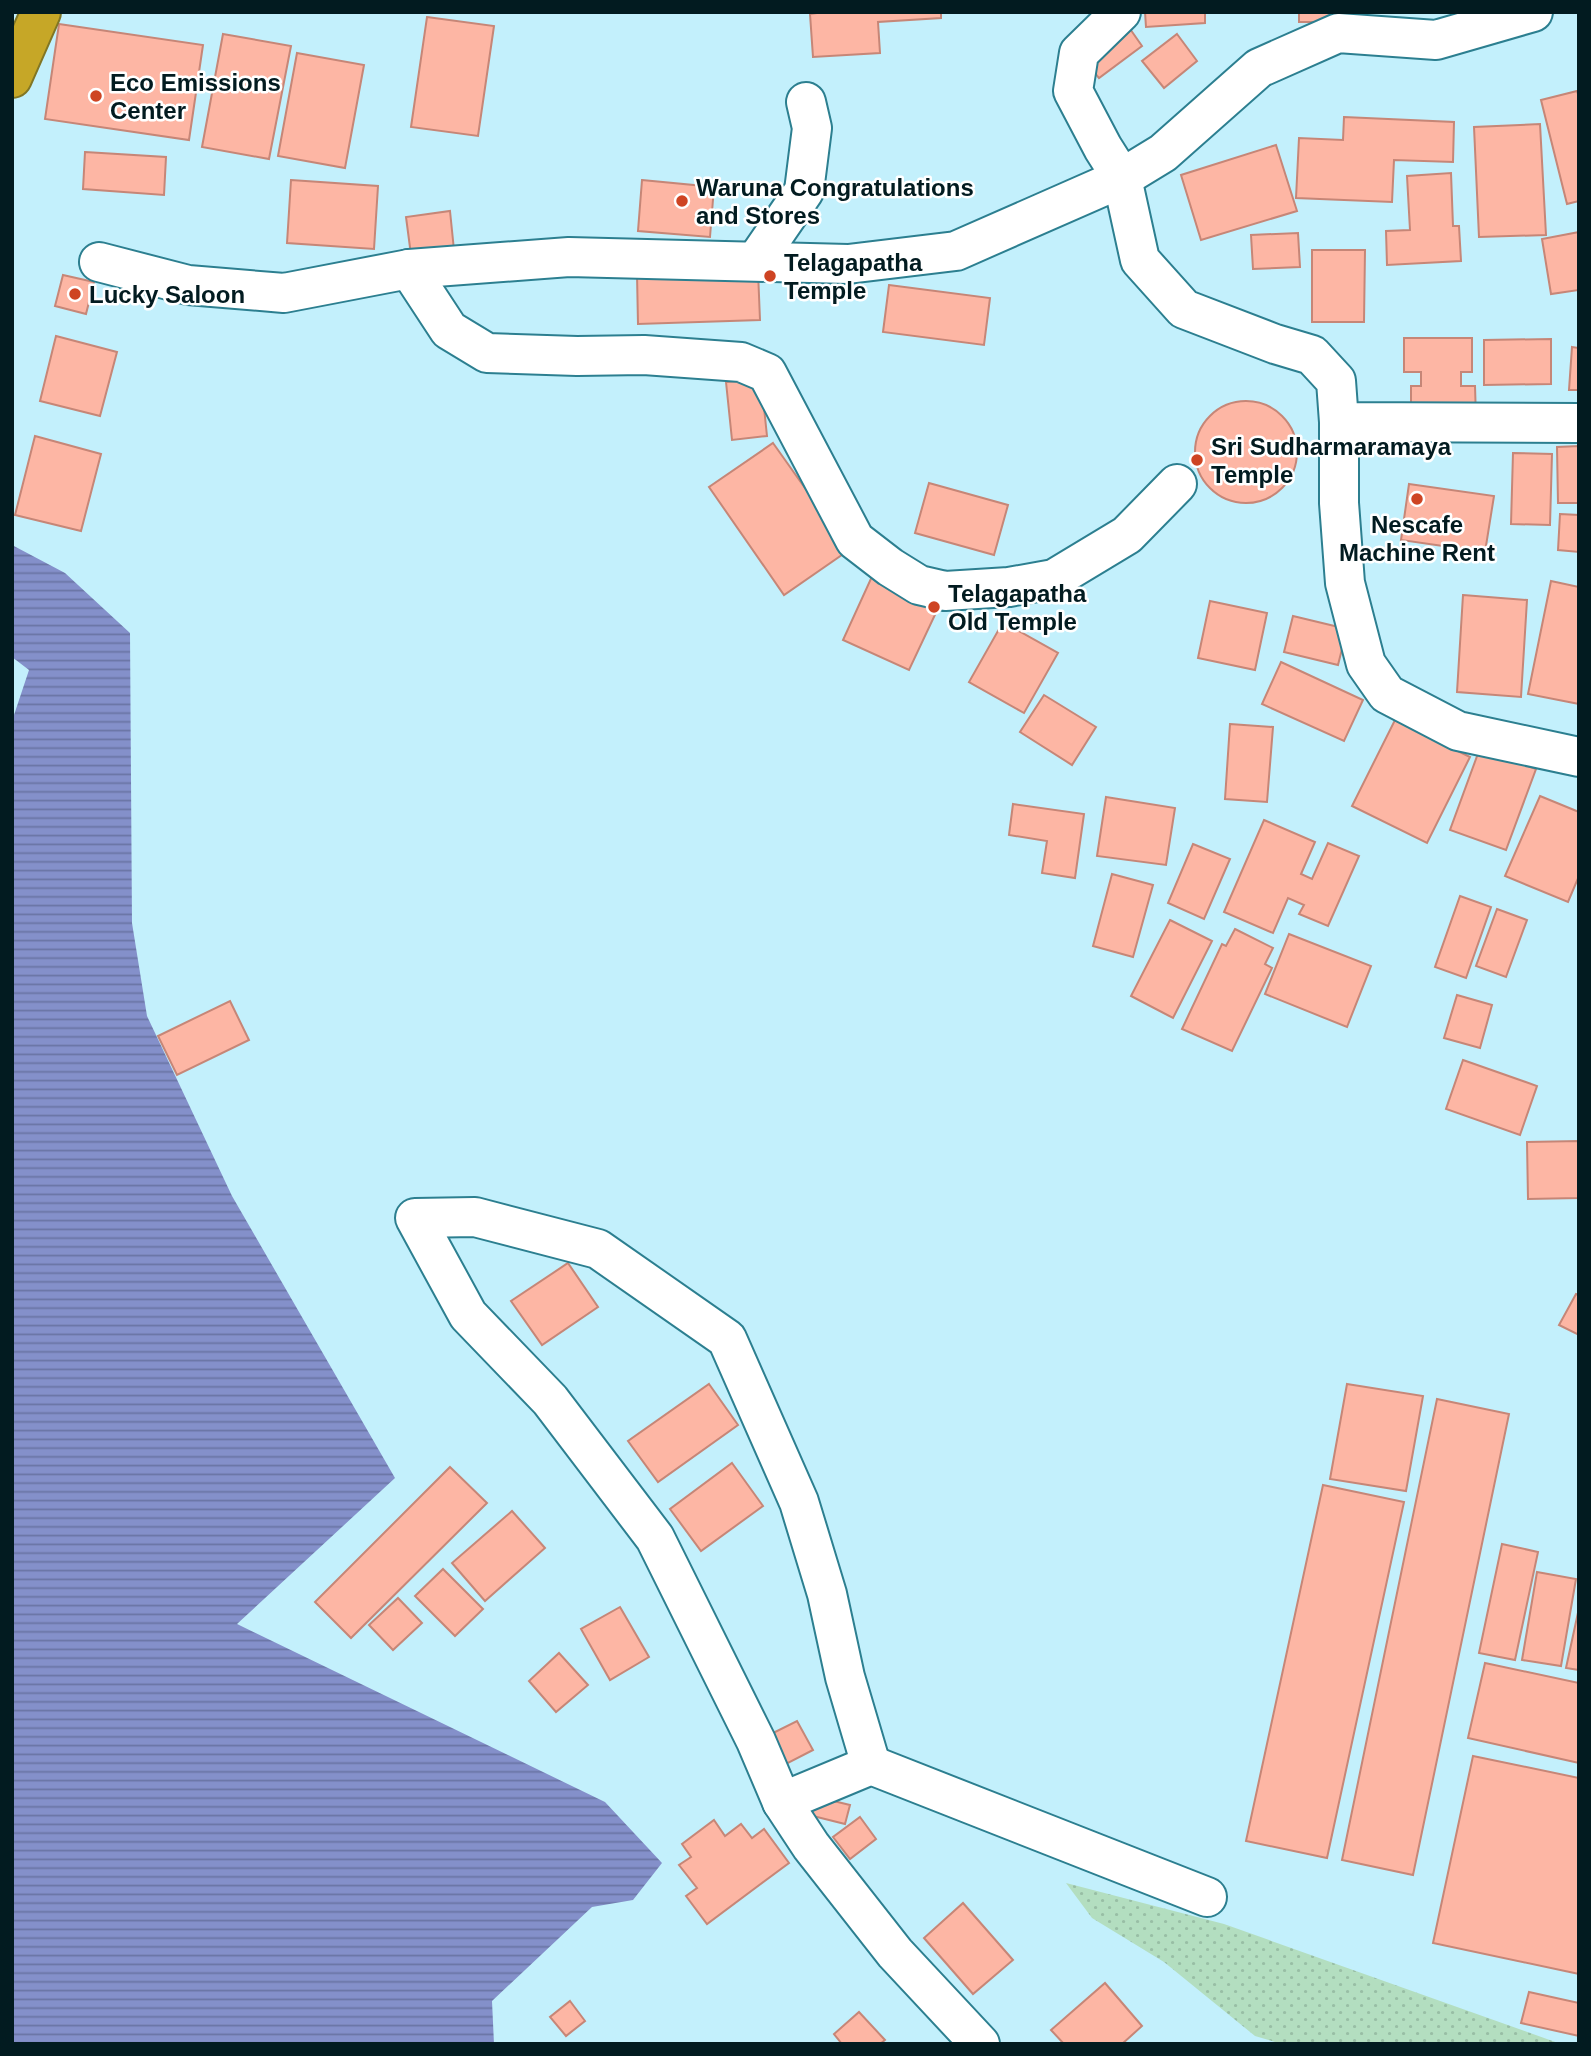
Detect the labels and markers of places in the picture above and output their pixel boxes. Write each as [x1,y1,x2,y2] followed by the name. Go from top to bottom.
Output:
[110,69,281,124] place label: Eco Emissions Center
[88,88,104,104] marker: Eco Emissions Center
[696,174,974,229] place label: Waruna Congratulations and Stores
[674,193,690,209] marker: Waruna Congratulations and Stores
[784,249,923,304] place label: Telagapatha Temple
[762,268,778,284] marker: Telagapatha Temple
[89,281,245,308] place label: Lucky Saloon
[67,286,83,302] marker: Lucky Saloon
[1211,433,1452,488] place label: Sri Sudharmaramaya Temple
[1189,452,1205,468] marker: Sri Sudharmaramaya Temple
[1409,491,1425,507] marker: Nescafe Machine Rent
[1339,511,1495,566] place label: Nescafe Machine Rent
[948,580,1087,635] place label: Telagapatha Old Temple
[926,599,942,615] marker: Telagapatha Old Temple

